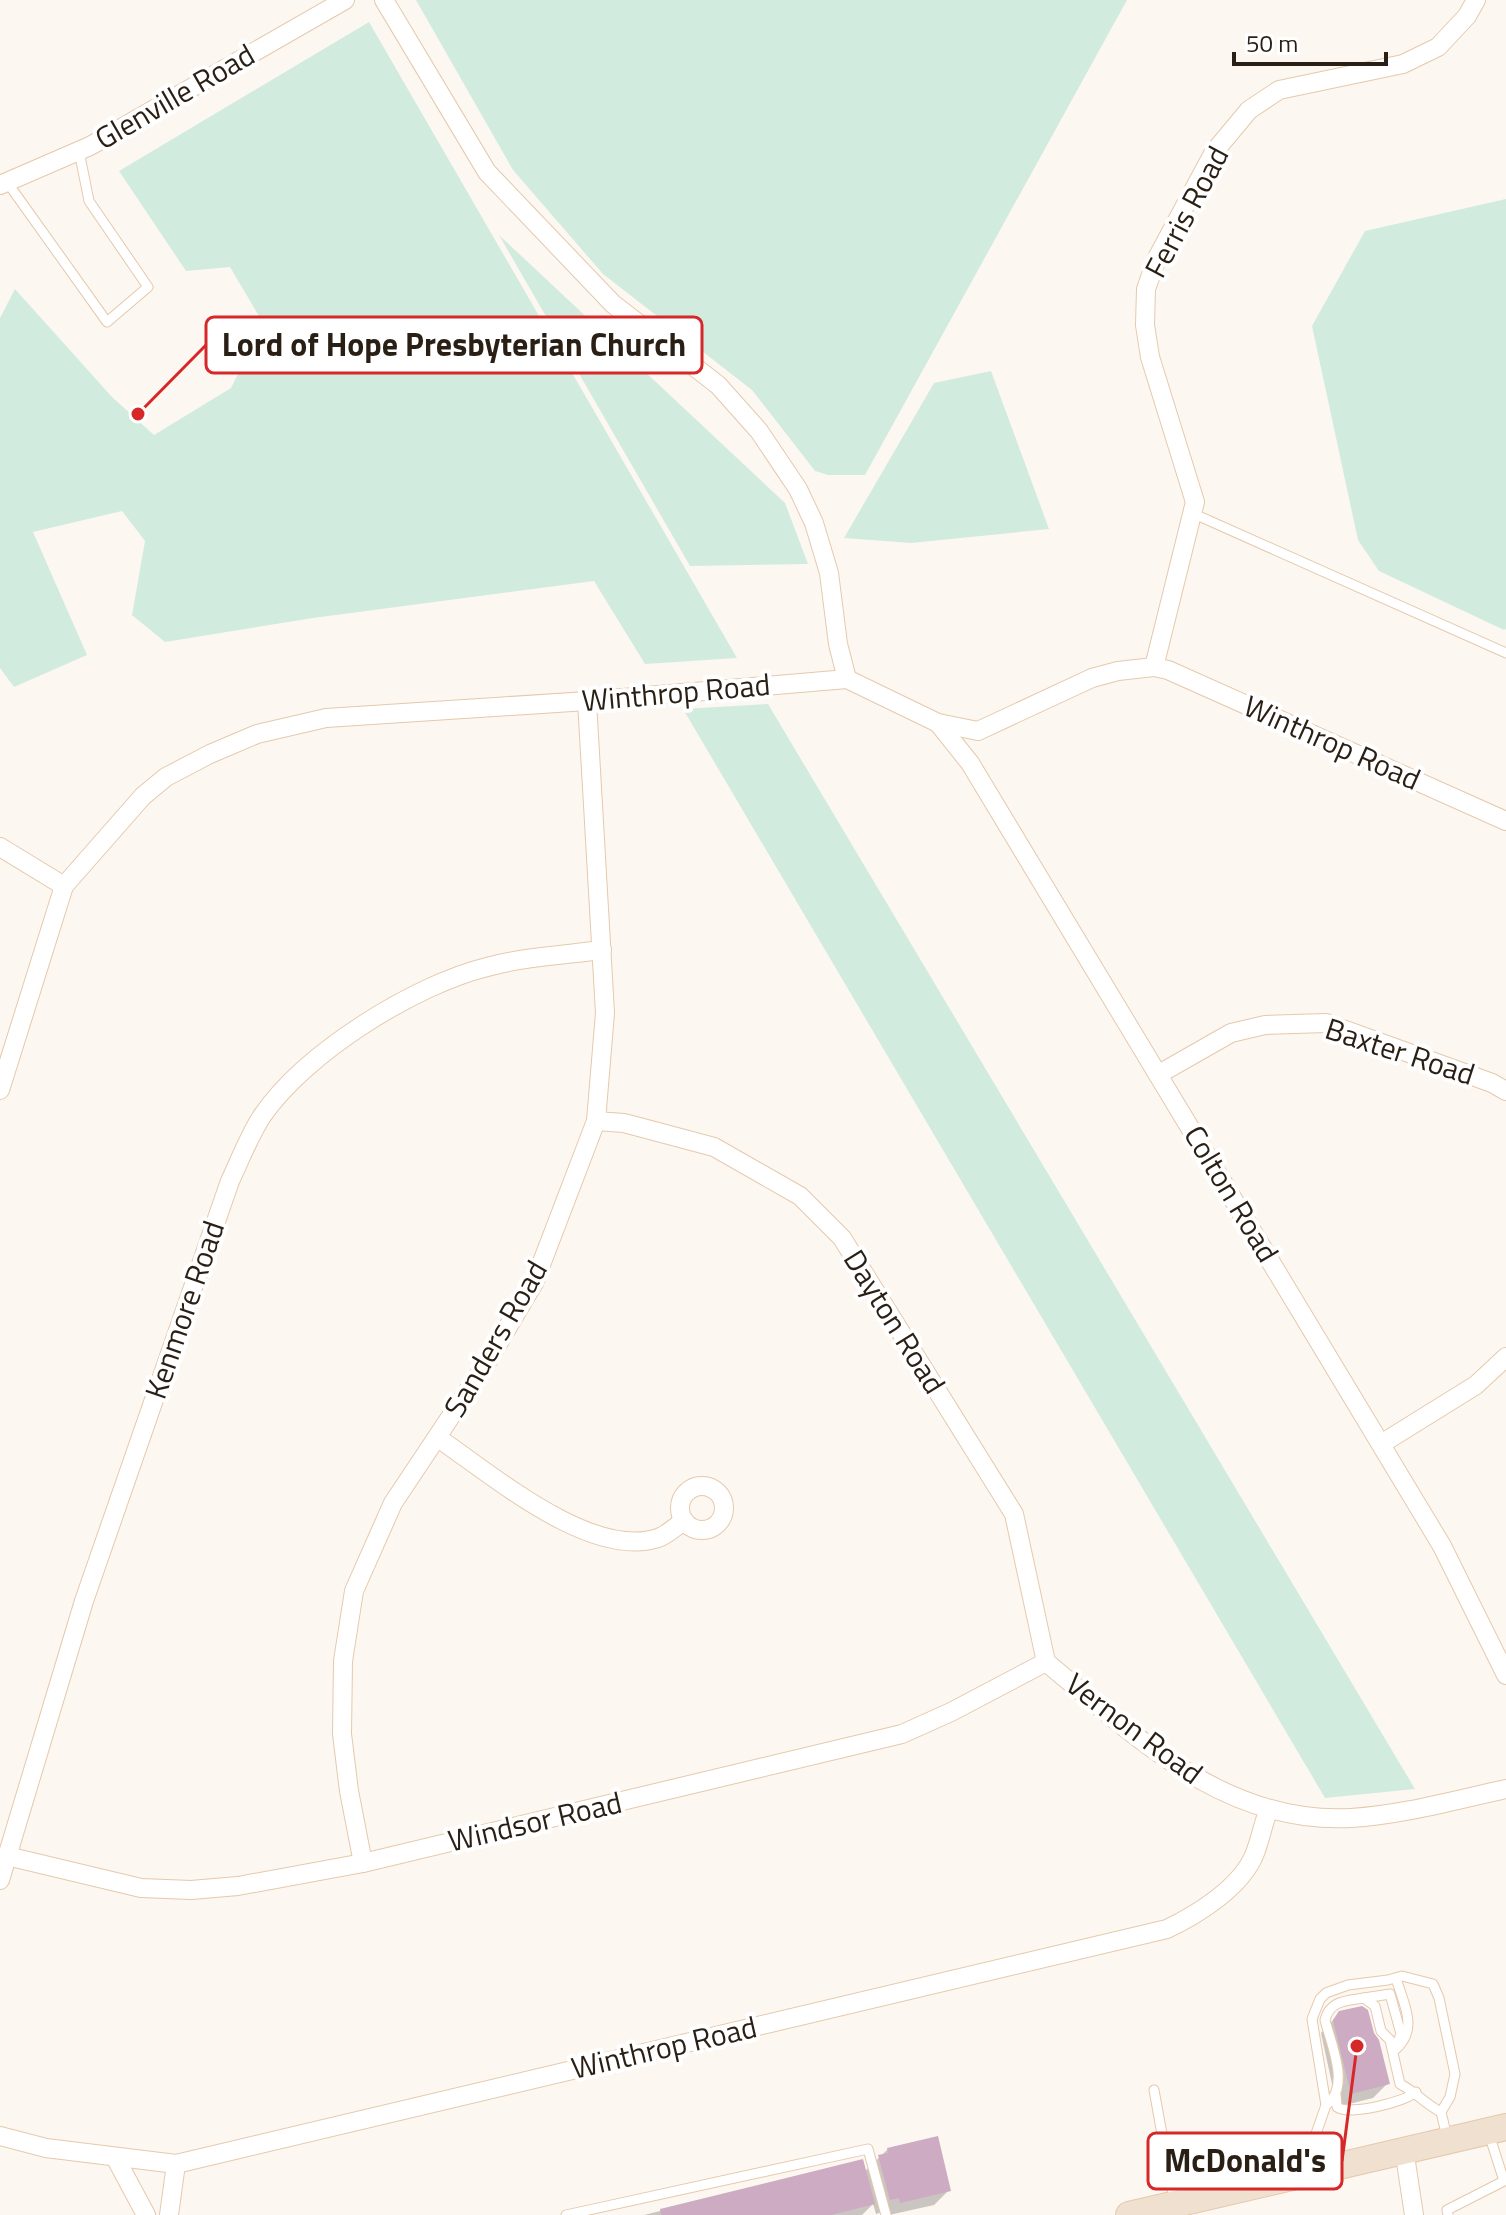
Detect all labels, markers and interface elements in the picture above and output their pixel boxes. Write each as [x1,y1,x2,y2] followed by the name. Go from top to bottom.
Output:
[1234,16,1386,66] scale bar
[1246,25,1298,61] text: 50 m
[86,32,263,161] street label: Glenville Road
[1132,137,1240,286] street label: Ferris Road
[206,317,702,373] callout: Lord of Hope Presbyterian Church
[222,320,686,368] text: Lord of Hope Presbyterian Church
[580,661,772,723] street label: Winthrop Road
[1237,683,1428,802] street label: Winthrop Road
[1320,1005,1481,1097] street label: Baxter Road
[1173,1116,1291,1271] street label: Colton Road
[132,1214,236,1405] street label: Kenmore Road
[832,1240,957,1403] street label: Dayton Road
[432,1252,559,1425] street label: Sanders Road
[1056,1661,1213,1795] street label: Vernon Road
[443,1779,626,1863] street label: Windsor Road
[566,2003,761,2091] street label: Winthrop Road
[1148,2133,1342,2189] callout: McDonald's
[1164,2136,1326,2184] text: McDonald's

